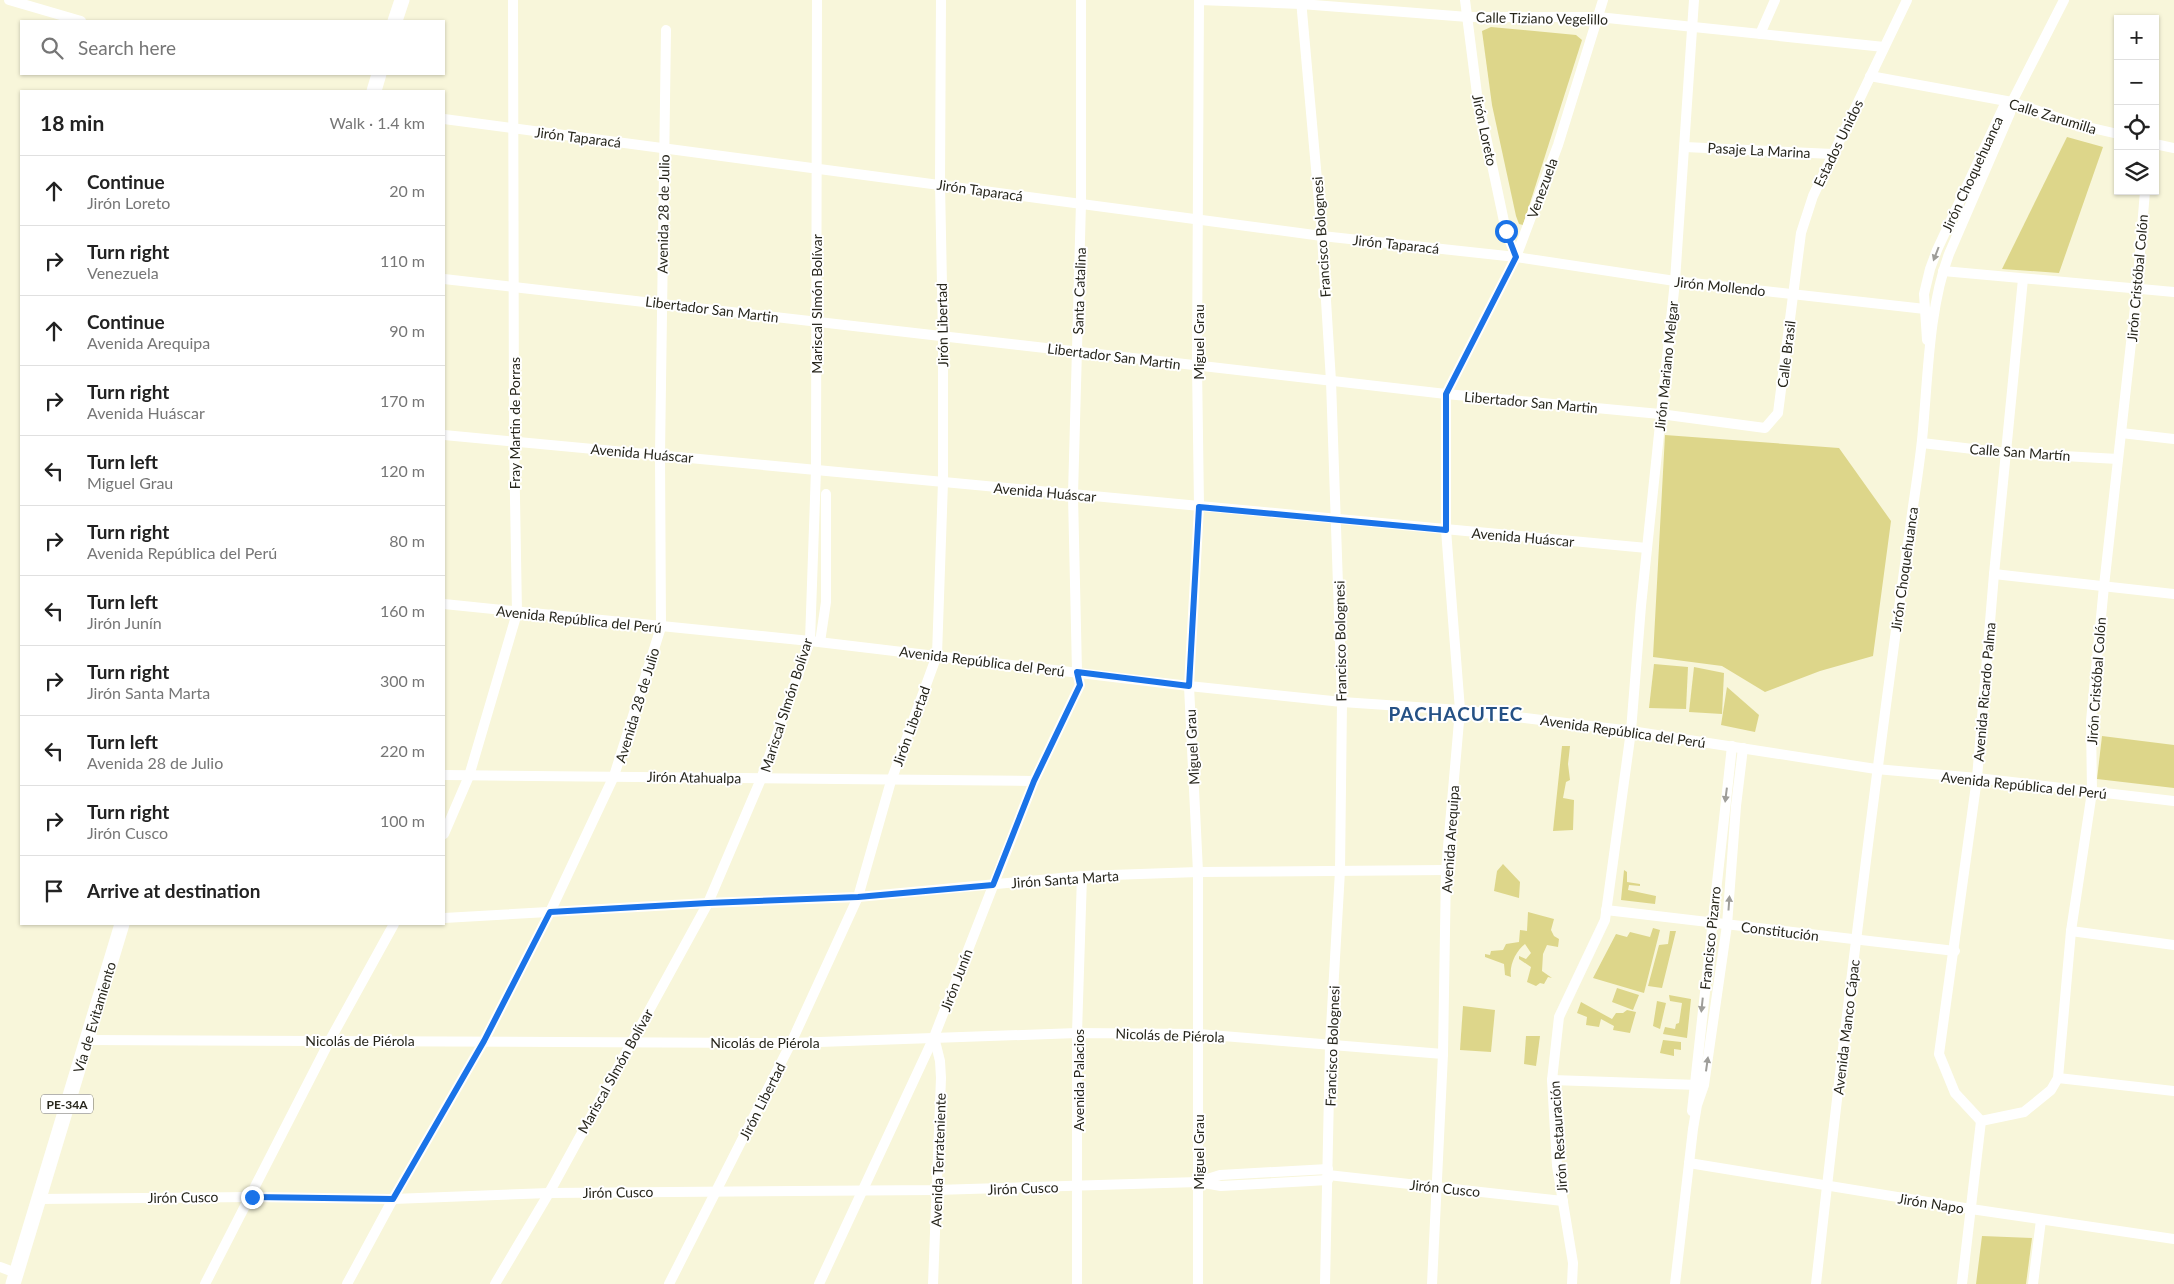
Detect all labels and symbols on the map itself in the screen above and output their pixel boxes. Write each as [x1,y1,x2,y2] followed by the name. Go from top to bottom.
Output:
[1476,8,1608,28] street label: Calle Tiziano Vegelillo
[1469,93,1501,168] street label: Jirón Loreto
[2007,95,2099,137] street label: Calle Zarumilla
[1810,97,1866,189] street label: Estados Unidos
[1938,114,2006,234] street label: Jirón Choquehuanca
[534,123,622,151] street label: Jirón Taparacá
[1707,139,1811,161] street label: Pasaje La Marina
[653,154,673,274] street label: Avenida 28 de Julio
[1523,156,1561,220] street label: Venezuela
[936,176,1024,204] street label: Jirón Taparacá
[1308,176,1334,298] street label: Francisco Bolognesi
[2123,214,2151,342] street label: Jirón Cristóbal Colón
[1495,220,1518,243] route start
[1352,231,1440,257] street label: Jirón Taparacá
[808,234,825,374] street label: Mariscal SImón Bolívar
[1069,247,1089,335] street label: Santa Catalina
[1931,247,1939,261] one-way arrow
[1674,273,1767,299] street label: Jirón Mollendo
[933,283,951,367] street label: Jirón Libertad
[644,292,780,326] street label: Libertador San Martin
[1651,300,1681,432] street label: Jirón Mariano Melgar
[1190,304,1207,380] street label: Miguel Grau
[1773,319,1799,389] street label: Calle Brasil
[1046,339,1182,373] street label: Libertador San Martin
[506,357,523,489] street label: Fray Martin de Porras
[1463,388,1599,416] street label: Libertador San Martin
[590,440,694,466] street label: Avenida Huáscar
[1969,440,2071,464] street label: Calle San Martín
[993,479,1097,505] street label: Avenida Huáscar
[1887,506,1921,632] street label: Jirón Choquehuanca
[1471,524,1575,550] street label: Avenida Huáscar
[1330,580,1350,702] street label: Francisco Bolognesi
[495,602,663,636] street label: Avenida República del Perú
[2083,617,2109,745] street label: Jirón Cristóbal Colón
[1969,622,1999,762] street label: Avenida Ricardo Palma
[756,636,816,774] street label: Mariscal SImón Bolívar
[898,642,1066,680] street label: Avenida República del Perú
[611,645,663,765] street label: Avenida 28 de Julio
[889,684,933,768] street label: Jirón Libertad
[1389,702,1523,725] district label: PACHACUTEC
[1182,709,1202,785] street label: Miguel Grau
[1539,711,1707,751] street label: Avenida República del Perú
[647,768,741,786] street label: Jirón Atahualpa
[1940,768,2108,802] street label: Avenida República del Perú
[1438,785,1462,893] street label: Avenida Arequipa
[1722,787,1730,803] one-way arrow
[1011,867,1119,891] street label: Jirón Santa Marta
[1696,885,1724,991] street label: Francisco Pizarro
[1725,895,1733,911] one-way arrow
[1740,918,1820,944] street label: Constitución
[936,946,976,1014] street label: Jirón Junín
[1829,958,1863,1096] street label: Avenida Manco Cápac
[69,959,119,1075] street label: Vía de Evitamiento
[1321,985,1343,1107] street label: Francisco Bolognesi
[1698,997,1706,1013] one-way arrow
[574,1006,656,1136] street label: Mariscal SImón Bolívar
[1115,1025,1225,1045] street label: Nicolás de Piérola
[1070,1029,1087,1131] street label: Avenida Palacios
[305,1032,415,1049] street label: Nicolás de Piérola
[710,1034,820,1051] street label: Nicolás de Piérola
[1703,1056,1711,1072] one-way arrow
[735,1060,789,1142] street label: Jirón Libertad
[1546,1080,1570,1194] street label: Jirón Restauración
[927,1093,949,1227] street label: Avenida Terrateniente
[41,1094,93,1114] road number: PE-34A
[1190,1114,1207,1190] street label: Miguel Grau
[1409,1176,1481,1200] street label: Jirón Cusco
[987,1178,1059,1198] street label: Jirón Cusco
[582,1183,654,1201] street label: Jirón Cusco
[241,1186,264,1209] route end
[147,1188,219,1206] street label: Jirón Cusco
[1897,1189,1965,1217] street label: Jirón Napo

